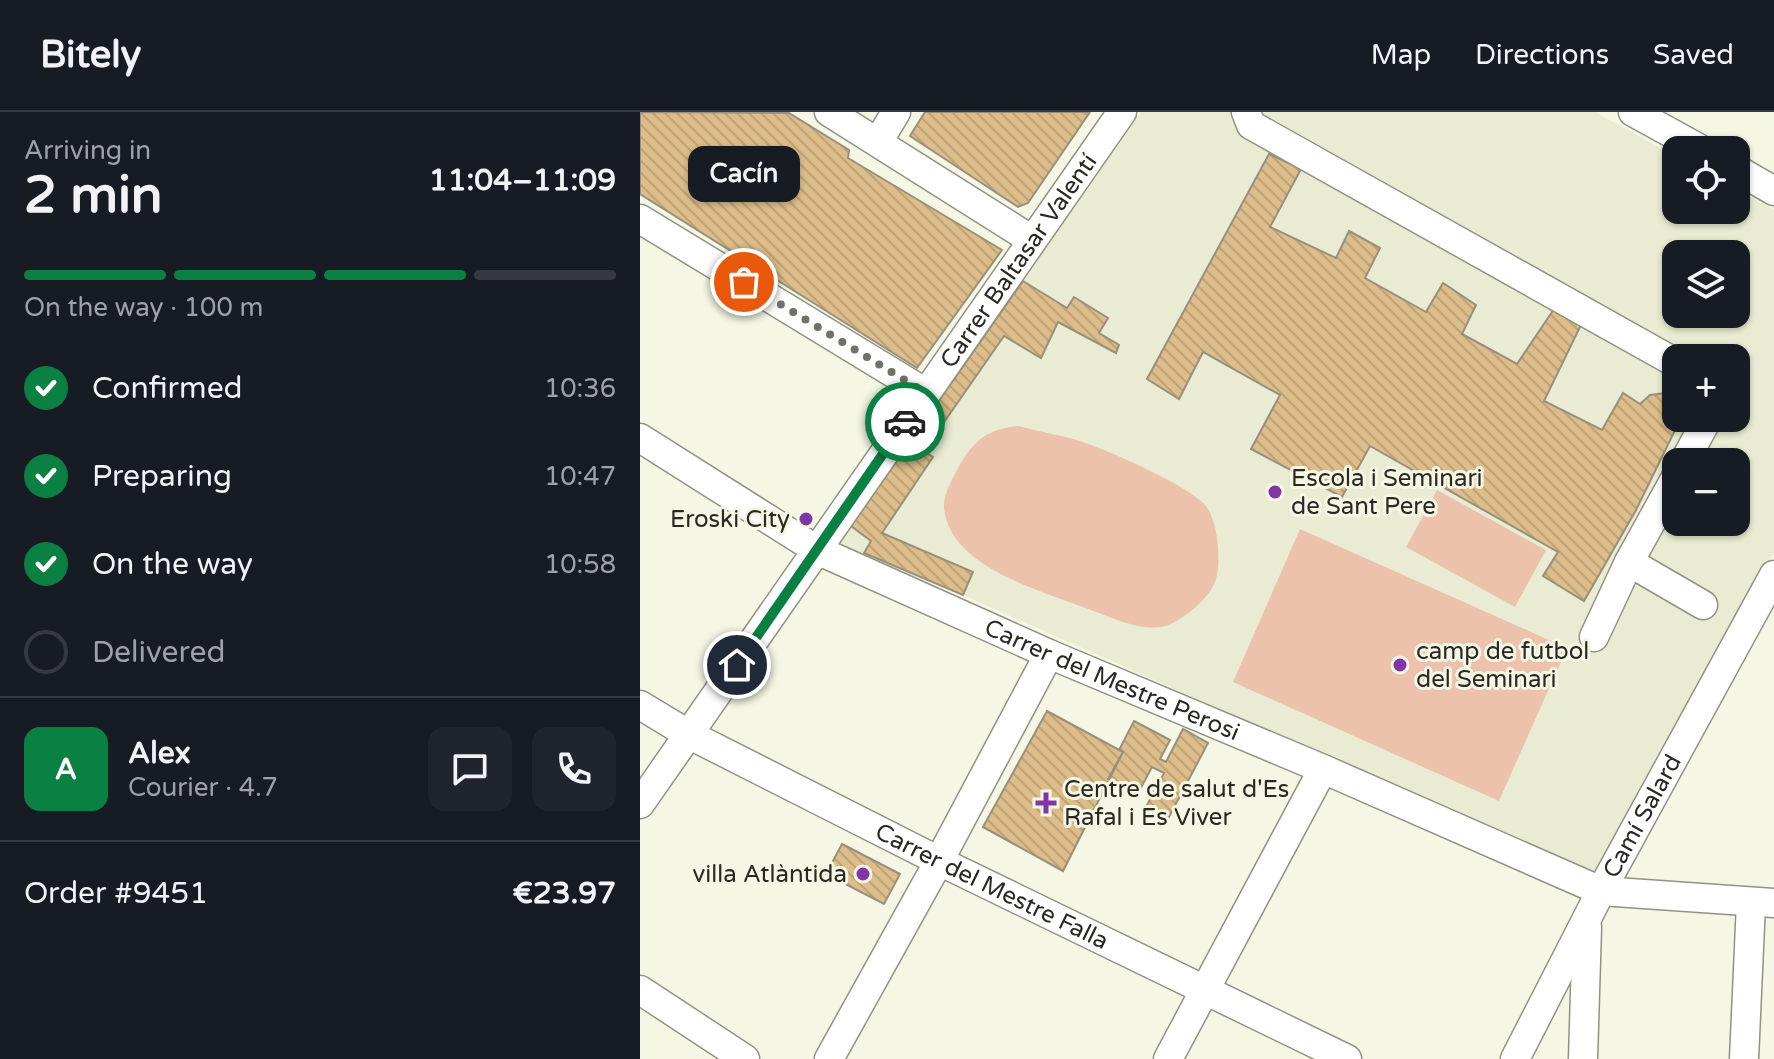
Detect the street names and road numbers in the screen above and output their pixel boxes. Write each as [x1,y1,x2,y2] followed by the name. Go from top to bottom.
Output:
[934,148,1103,373] street label: Carrer Baltasar Valentí
[980,613,1244,747] street label: Carrer del Mestre Perosi
[1597,749,1687,883] street label: Camí Salard
[871,817,1113,955] street label: Carrer del Mestre Falla

